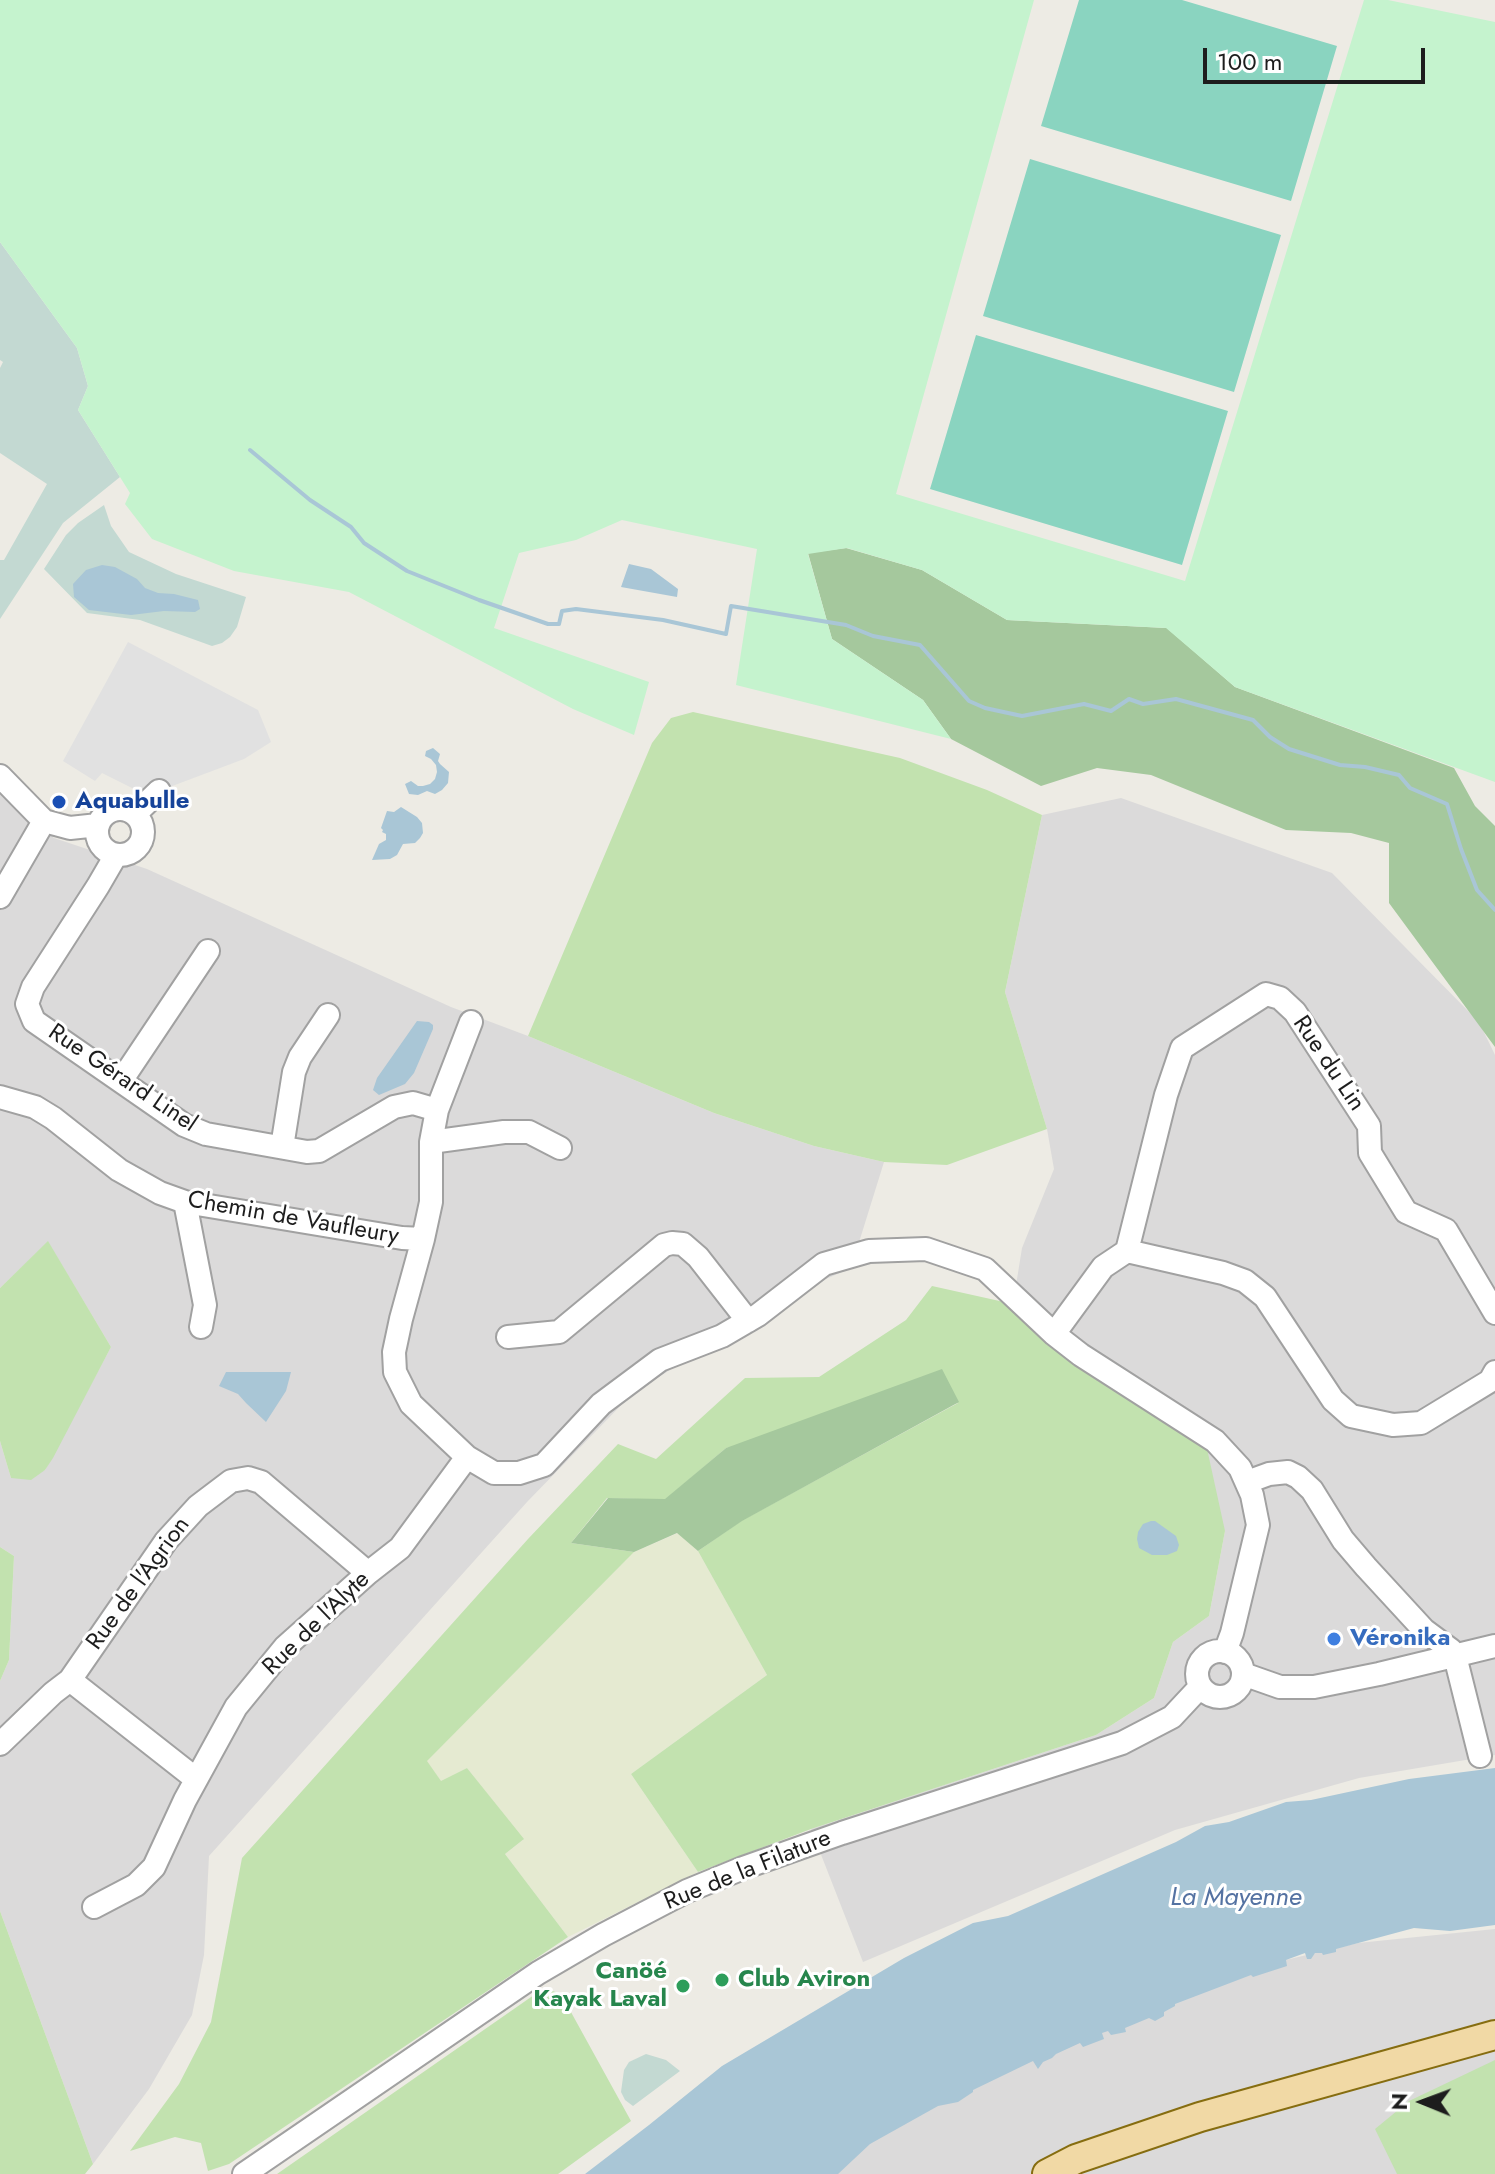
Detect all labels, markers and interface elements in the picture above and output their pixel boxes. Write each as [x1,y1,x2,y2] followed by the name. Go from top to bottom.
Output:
[1207,32,1429,82] scale bar
[1217,44,1283,79] text: 100 m
[75,788,190,816] place label: Aquabulle
[50,793,68,811] marker: Aquabulle
[1286,1011,1370,1117] street label: Rue du Lin
[42,1019,202,1139] street label: Rue Gérard Linel
[185,1186,401,1252] street label: Chemin de Vaufleury
[81,1512,197,1656] street label: Rue de l'Agrion
[257,1566,377,1682] street label: Rue de l'Alyte
[1350,1625,1450,1653] place label: Véronika
[1325,1630,1343,1648] marker: Véronika
[661,1824,835,1918] street label: Rue de la Filature
[1170,1883,1302,1915] water label: La Mayenne
[533,1958,667,2014] place label: Canöé Kayak Laval
[738,1966,870,1994] place label: Club Aviron
[713,1971,731,1989] marker: Club Aviron
[674,1977,692,1995] marker: Canöé Kayak Laval
[1383,2062,1463,2142] north arrow
[1383,2093,1415,2111] text: N

